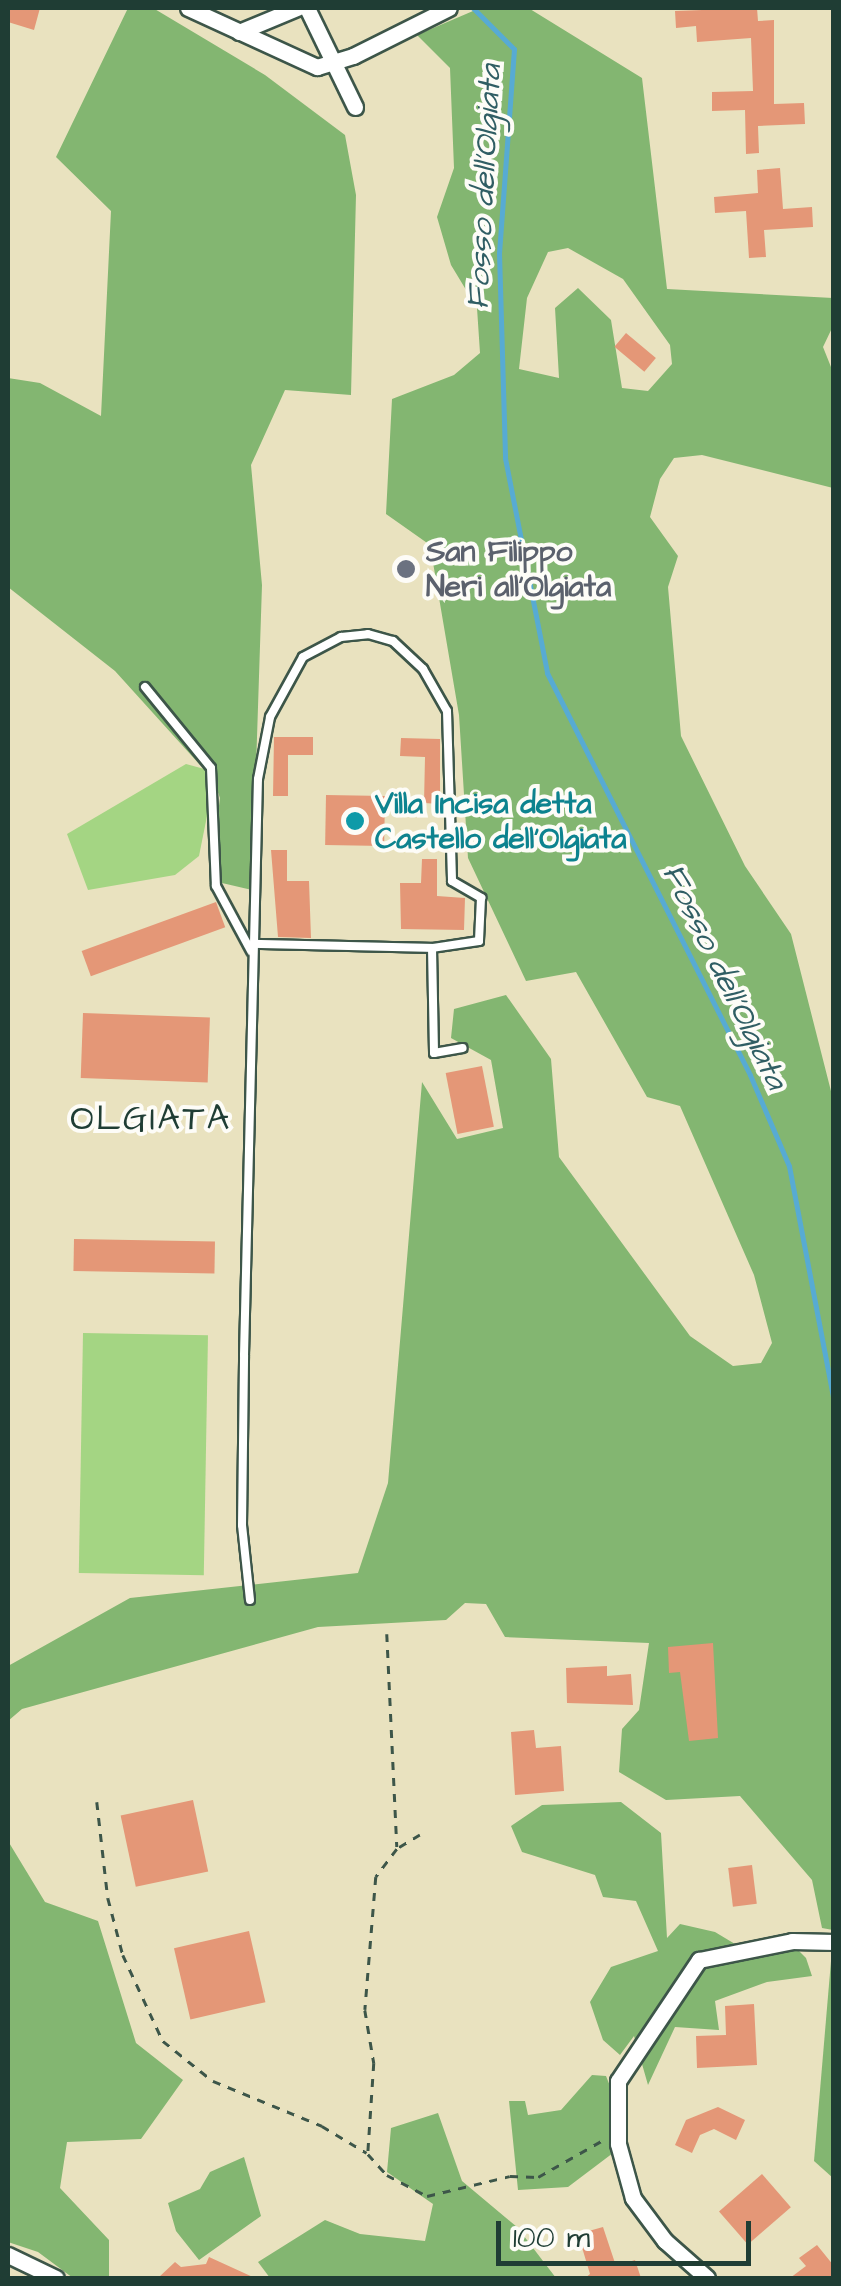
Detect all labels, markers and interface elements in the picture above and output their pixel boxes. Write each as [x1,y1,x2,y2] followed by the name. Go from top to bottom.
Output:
[459,63,511,311] water label: Fosso dell’Olgiata
[426,534,611,604] place label: San Filippo Neri all'Olgiata
[395,558,417,580] marker: San Filippo Neri all'Olgiata
[375,786,627,856] place label: Villa Incisa detta Castello dell'Olgiata
[344,810,366,832] marker: Villa Incisa detta Castello dell'Olgiata
[653,858,795,1096] water label: Fosso dell’Olgiata
[70,1098,232,1140] district label: OLGIATA
[501,2201,756,2263] scale bar
[513,2217,590,2259] text: 100 m

